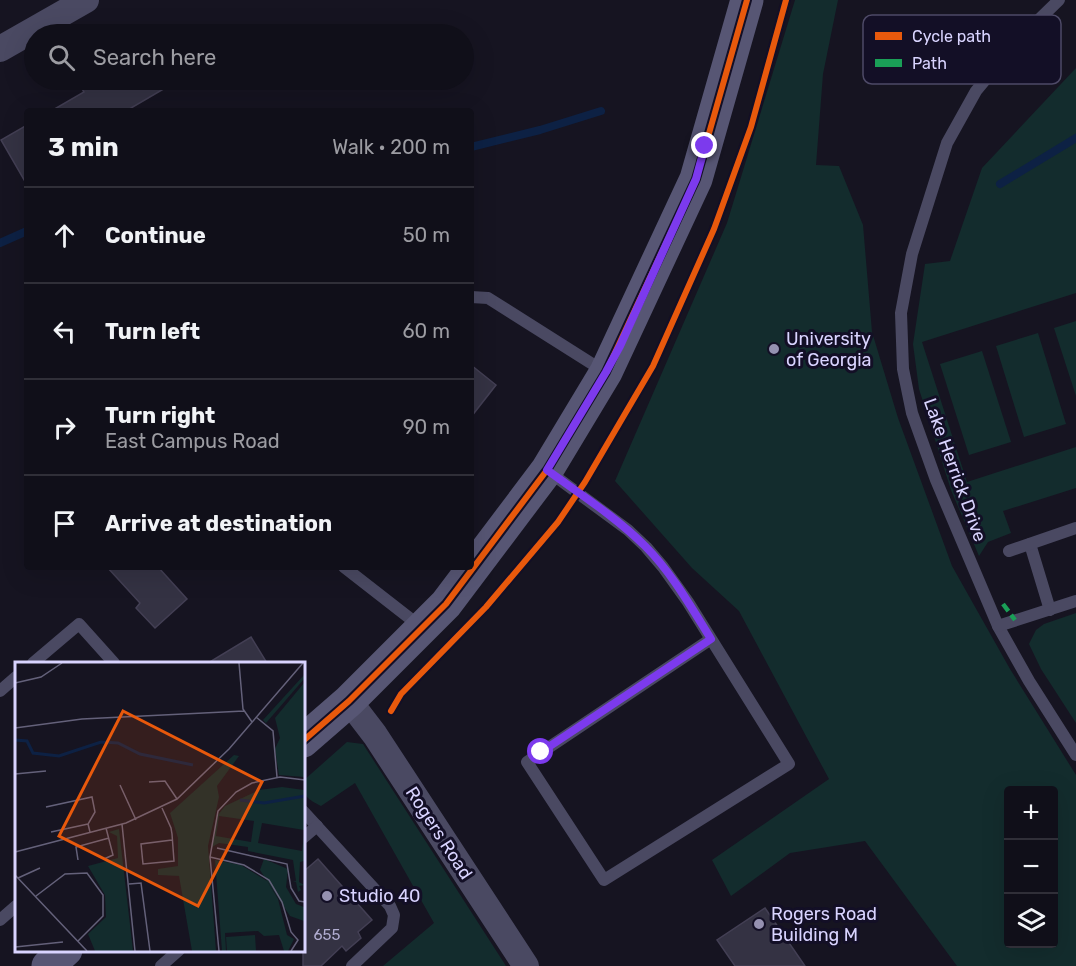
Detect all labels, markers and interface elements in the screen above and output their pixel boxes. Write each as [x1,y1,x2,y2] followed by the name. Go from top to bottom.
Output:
[863,15,1061,84] legend
[24,24,474,90] search box
[912,27,991,46] text: Cycle path
[45,41,78,74] icon: search
[93,44,216,71] text: Search here
[912,54,947,73] text: Path
[48,132,119,163] text: 3 min
[691,132,717,158] route end
[332,135,450,159] text: Walk · 200 m
[48,219,81,252] icon: ahead
[105,222,206,249] text: Continue
[403,223,450,247] text: 50 m
[48,315,81,348] icon: left
[105,318,200,345] text: Turn left
[403,319,450,343] text: 60 m
[786,328,872,371] place label: University of Georgia
[767,342,781,356] marker: University of Georgia
[919,395,991,545] street label: Lake Herrick Drive
[105,402,215,429] text: Turn right
[48,411,81,444] icon: right
[403,415,450,439] text: 90 m
[105,429,280,453] text: East Campus Road
[48,507,81,540] icon: arrive
[105,510,332,537] text: Arrive at destination
[15,662,304,951] inset map
[527,738,553,764] route start
[401,783,477,883] street label: Rogers Road
[1004,786,1058,948] map controls
[1004,786,1058,840] button: +
[1004,840,1058,894] button: −
[339,885,421,907] place label: Studio 40
[320,889,334,903] marker: Studio 40
[1004,894,1058,948] button: layers
[771,903,877,946] place label: Rogers Road Building M
[752,917,766,931] marker: Rogers Road Building M
[314,926,341,944] house number: 655

